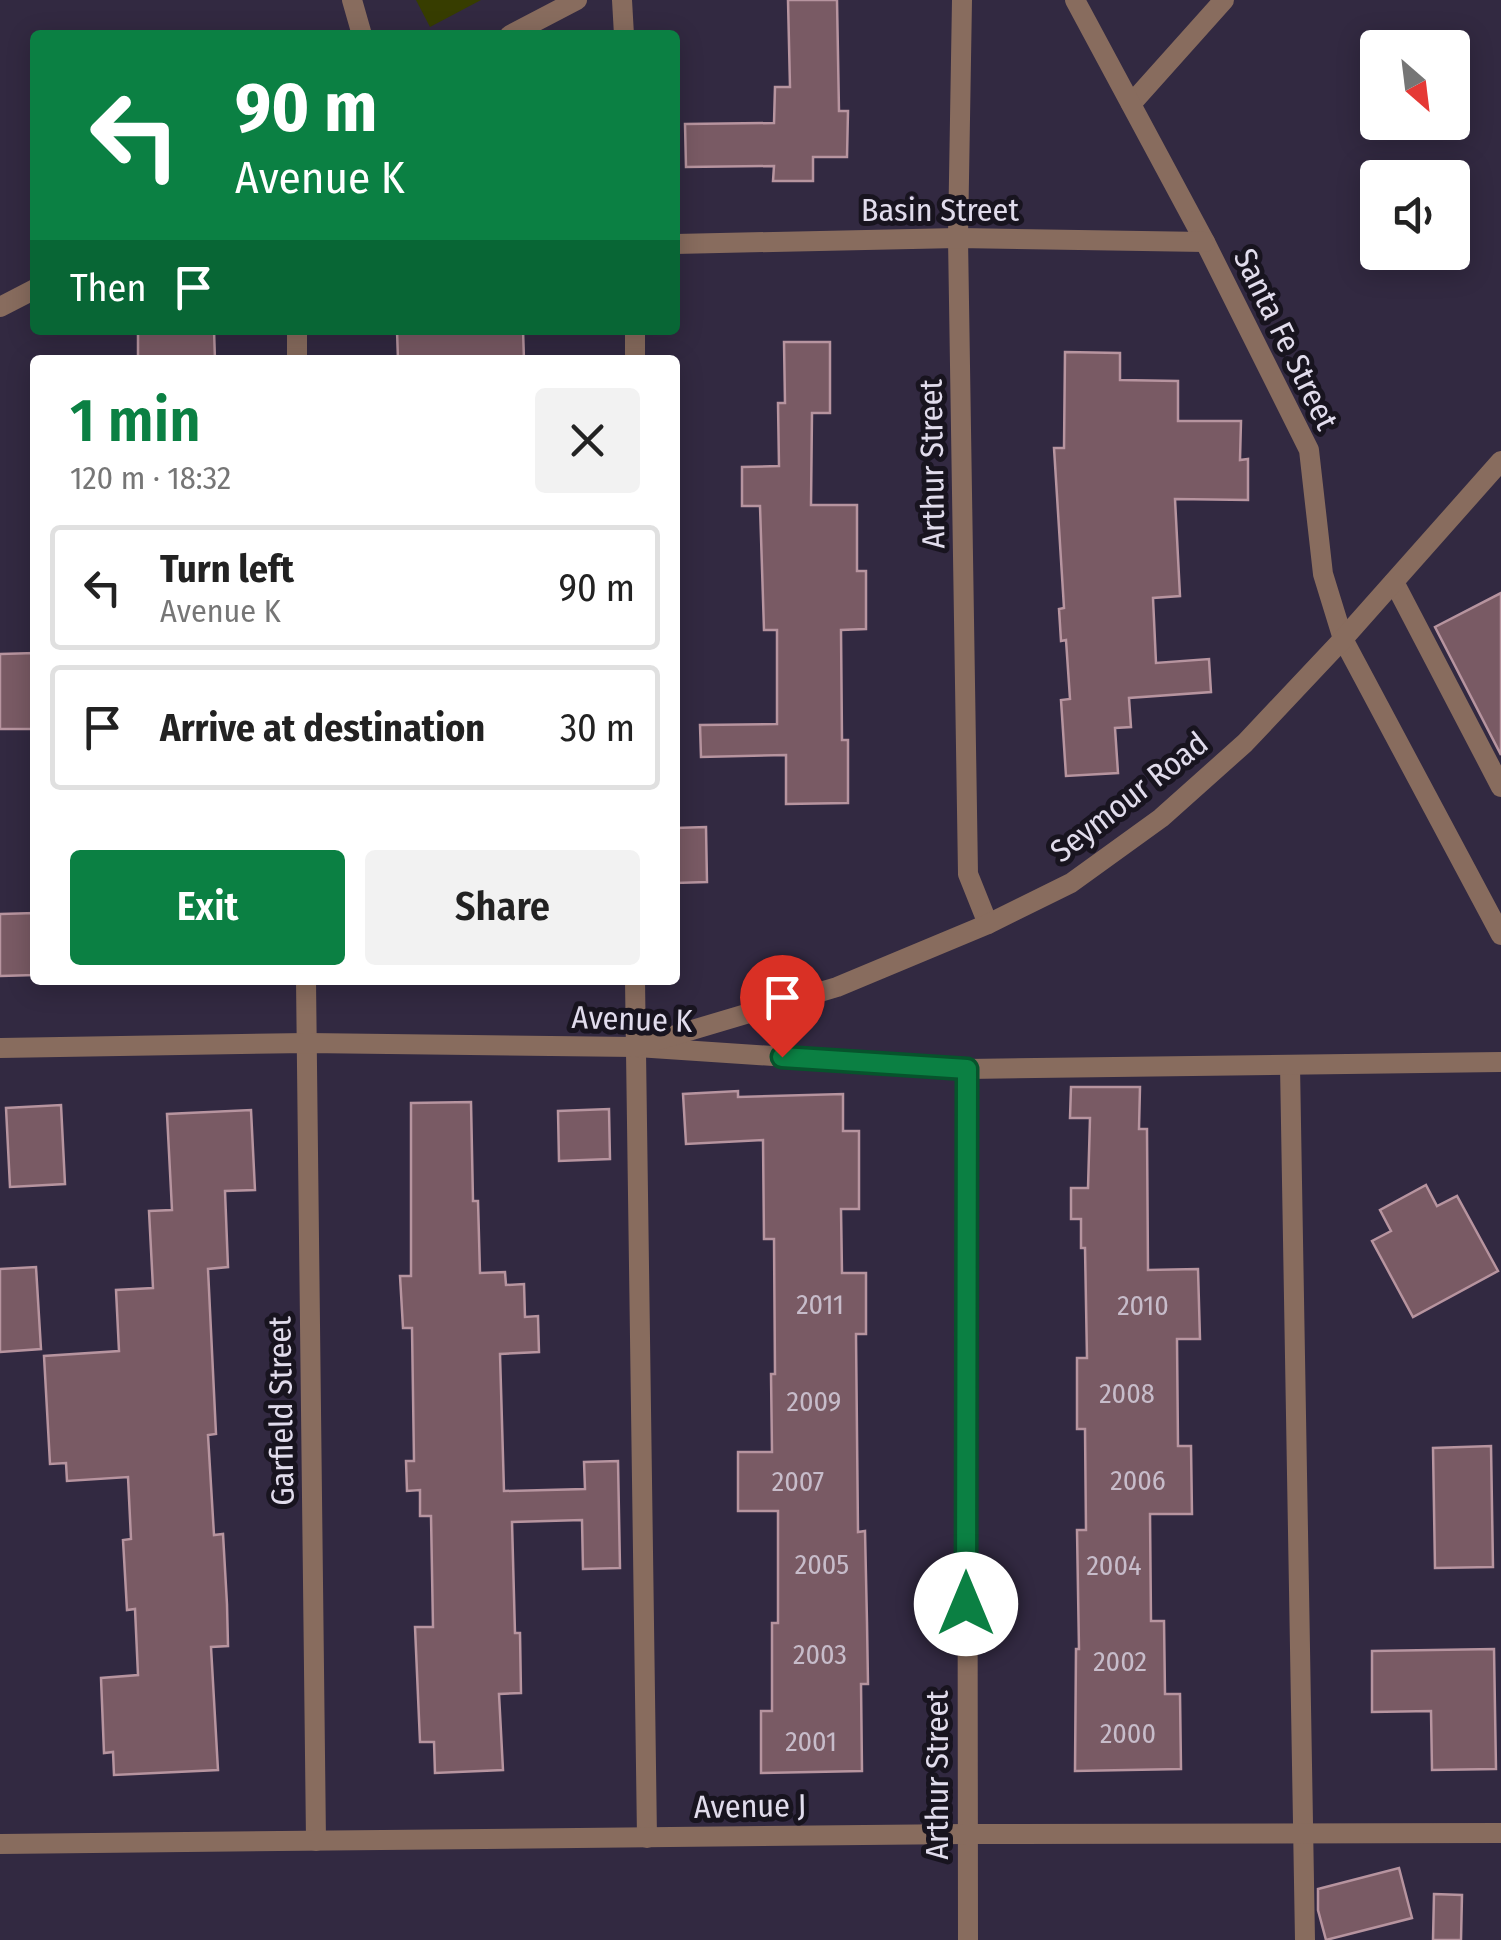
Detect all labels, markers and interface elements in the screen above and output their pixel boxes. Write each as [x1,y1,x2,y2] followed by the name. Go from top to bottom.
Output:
[1360,30,1470,140] north arrow
[1360,30,1470,270] map controls
[235,66,377,150] text: 90 m
[70,70,200,200] icon: left
[235,151,405,205] text: Avenue K
[1360,160,1470,270] button: sound
[861,191,1019,229] street label: Basin Street
[1226,242,1346,436] street label: Santa Fe Street
[166,260,221,315] icon: arrive
[70,265,146,311] text: Then
[912,378,952,549] street label: Arthur Street
[70,385,201,457] text: 1 min
[535,388,640,493] button: close
[70,459,231,497] text: 120 m · 18:32
[160,546,294,592] text: Turn left
[75,560,130,615] icon: left
[559,565,635,611] text: 90 m
[160,592,281,630] text: Avenue K
[75,700,130,755] icon: arrive
[160,705,485,751] text: Arrive at destination
[560,705,635,751] text: 30 m
[1043,724,1215,870] street label: Seymour Road
[70,850,345,965] button: Exit
[365,850,640,965] button: Share
[740,955,825,1058] pin
[755,970,810,1025] icon: arrive
[571,998,694,1040] street label: Avenue K
[796,1288,844,1321] house number: 2011
[1117,1289,1169,1322] house number: 2010
[260,1315,302,1506] street label: Garfield Street
[1099,1377,1155,1410] house number: 2008
[787,1385,841,1418] house number: 2009
[1110,1464,1166,1497] house number: 2006
[772,1465,824,1498] house number: 2007
[795,1548,849,1581] house number: 2005
[1086,1549,1142,1582] house number: 2004
[914,1552,1018,1656] position arrow
[793,1638,847,1671] house number: 2003
[1093,1645,1147,1678] house number: 2002
[918,1690,956,1860] street label: Arthur Street
[1100,1717,1156,1750] house number: 2000
[785,1725,837,1758] house number: 2001
[693,1786,807,1826] street label: Avenue J

